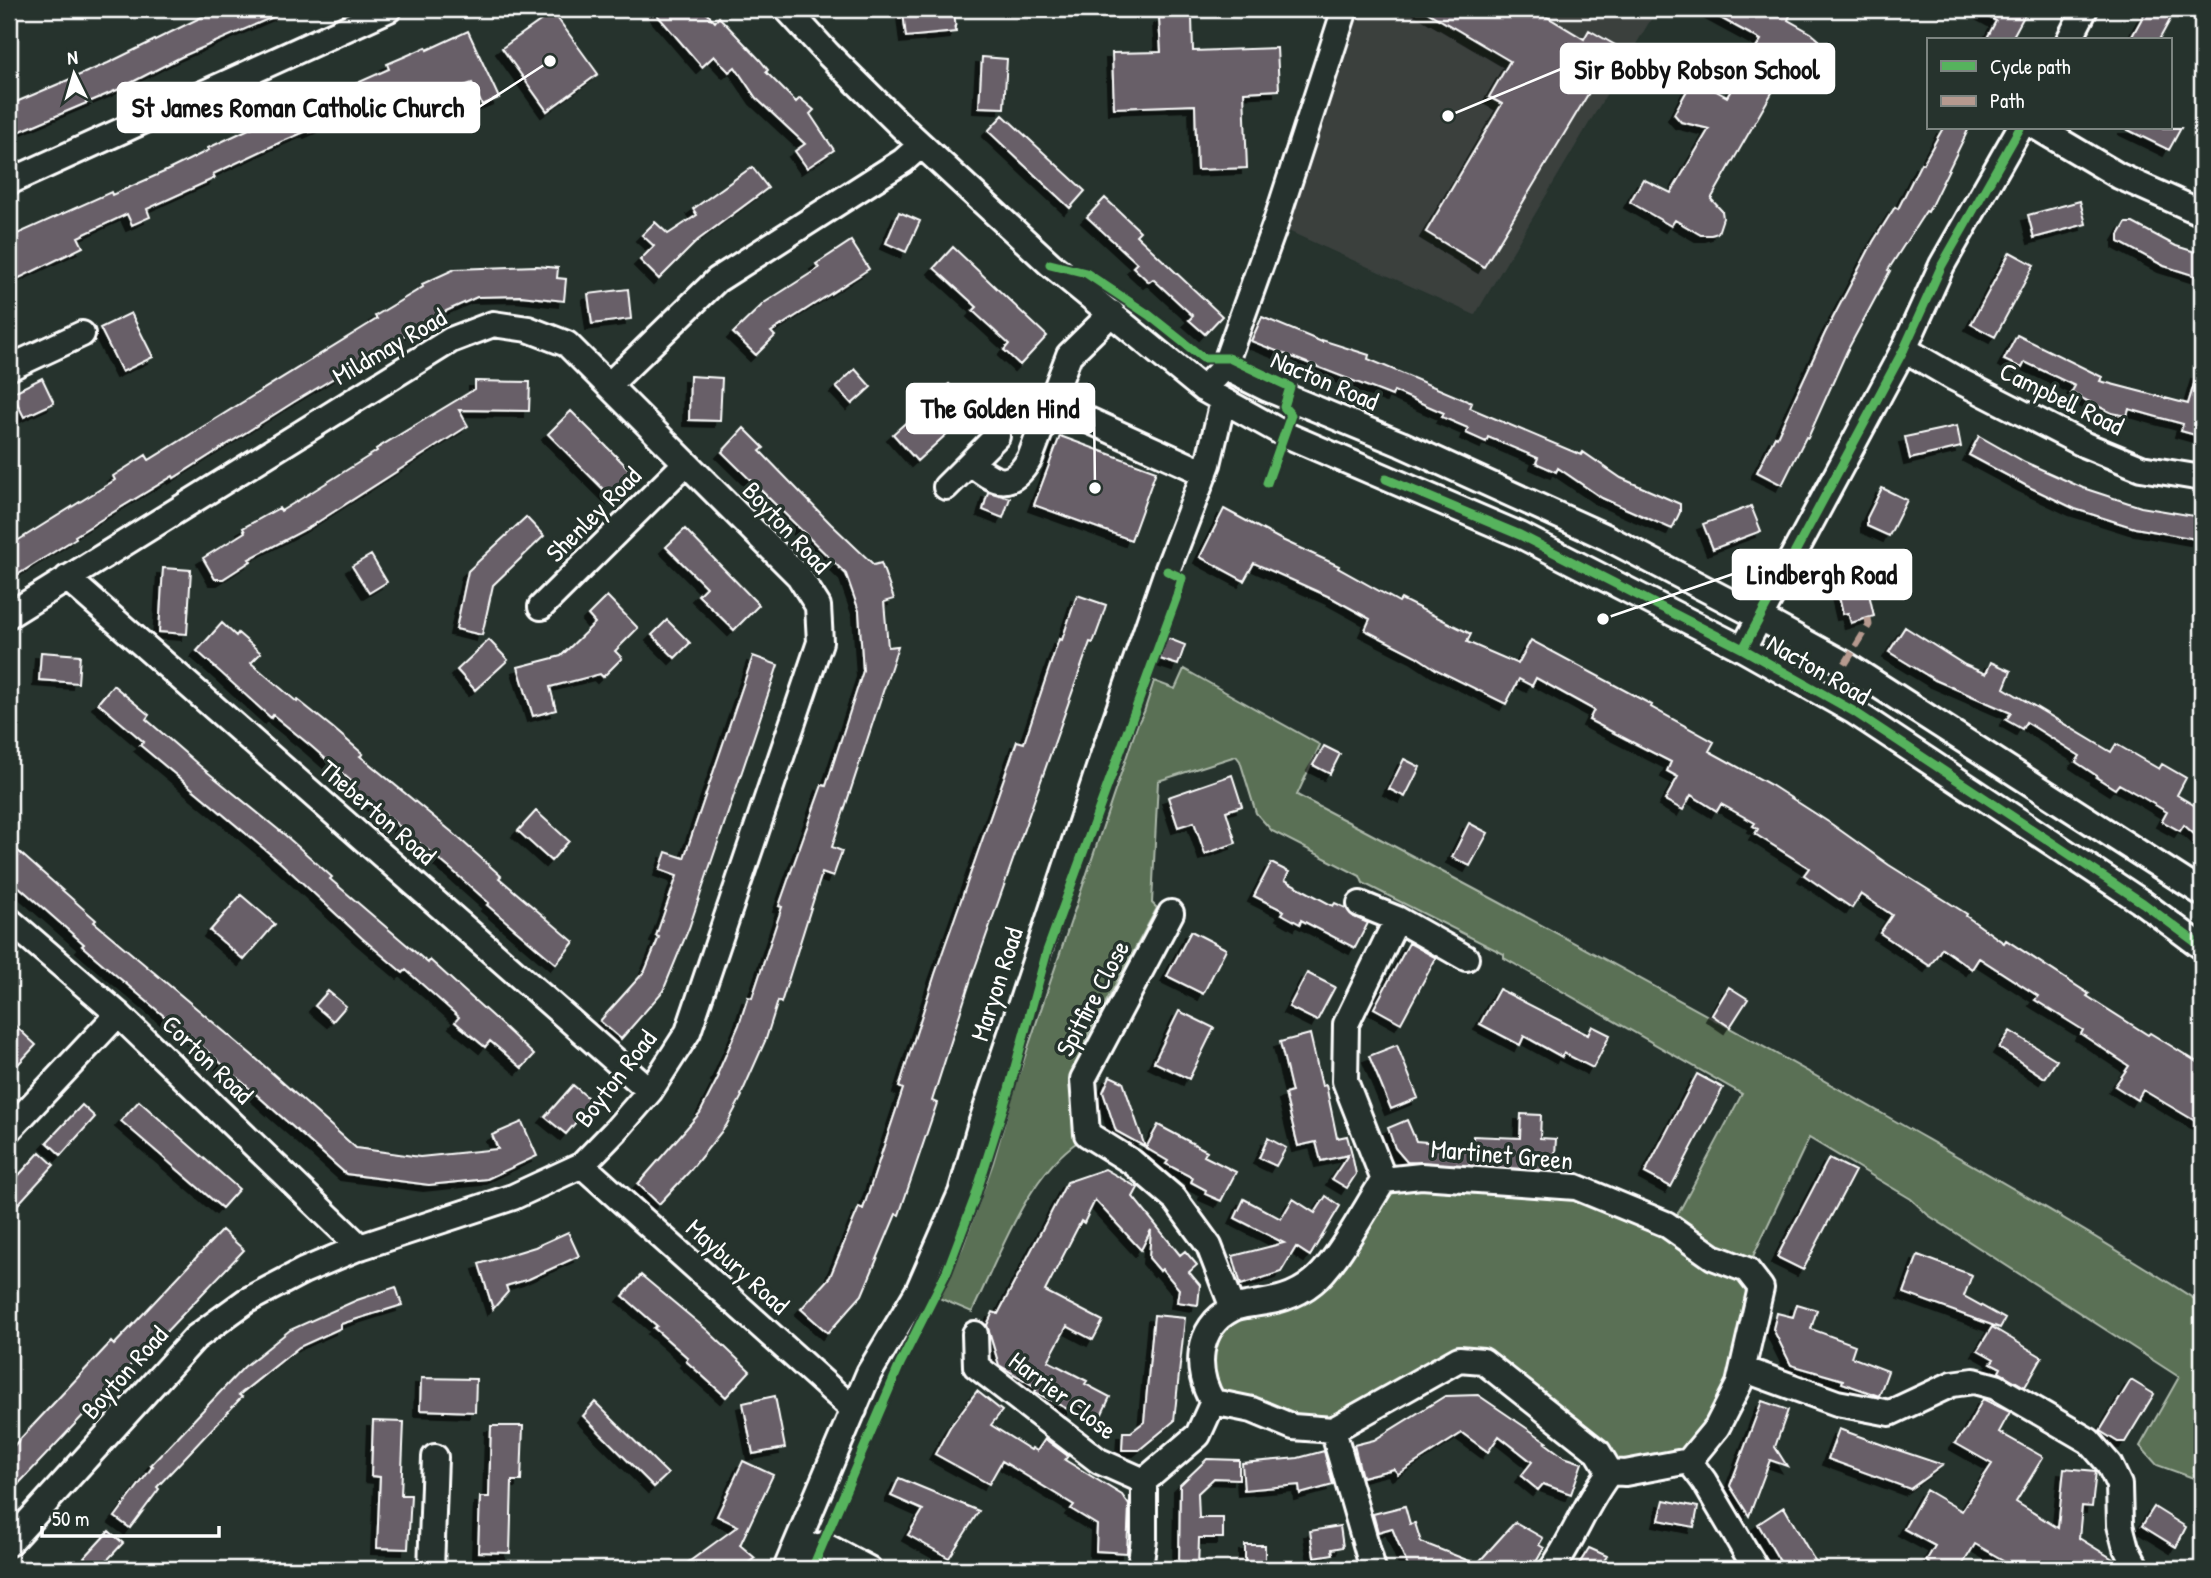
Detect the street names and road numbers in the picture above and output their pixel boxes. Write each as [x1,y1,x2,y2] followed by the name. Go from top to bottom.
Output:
[326,299,452,393] street label: Mildmay Road
[1266,342,1384,418] street label: Nacton Road
[1994,353,2130,443] street label: Campbell Road
[538,459,648,569] street label: Shenley Road
[735,473,839,581] street label: Boyton Road
[1761,625,1877,713] street label: Nacton Road
[312,751,444,873] street label: Theberton Road
[961,923,1031,1045] street label: Maryon Road
[1047,934,1137,1062] street label: Spitfire Close
[155,1007,261,1111] street label: Corton Road
[566,1022,664,1134] street label: Boyton Road
[1430,1130,1574,1178] street label: Martinet Green
[679,1210,797,1322] street label: Maybury Road
[73,1318,175,1426] street label: Boyton Road
[1002,1343,1124,1447] street label: Harrier Close

